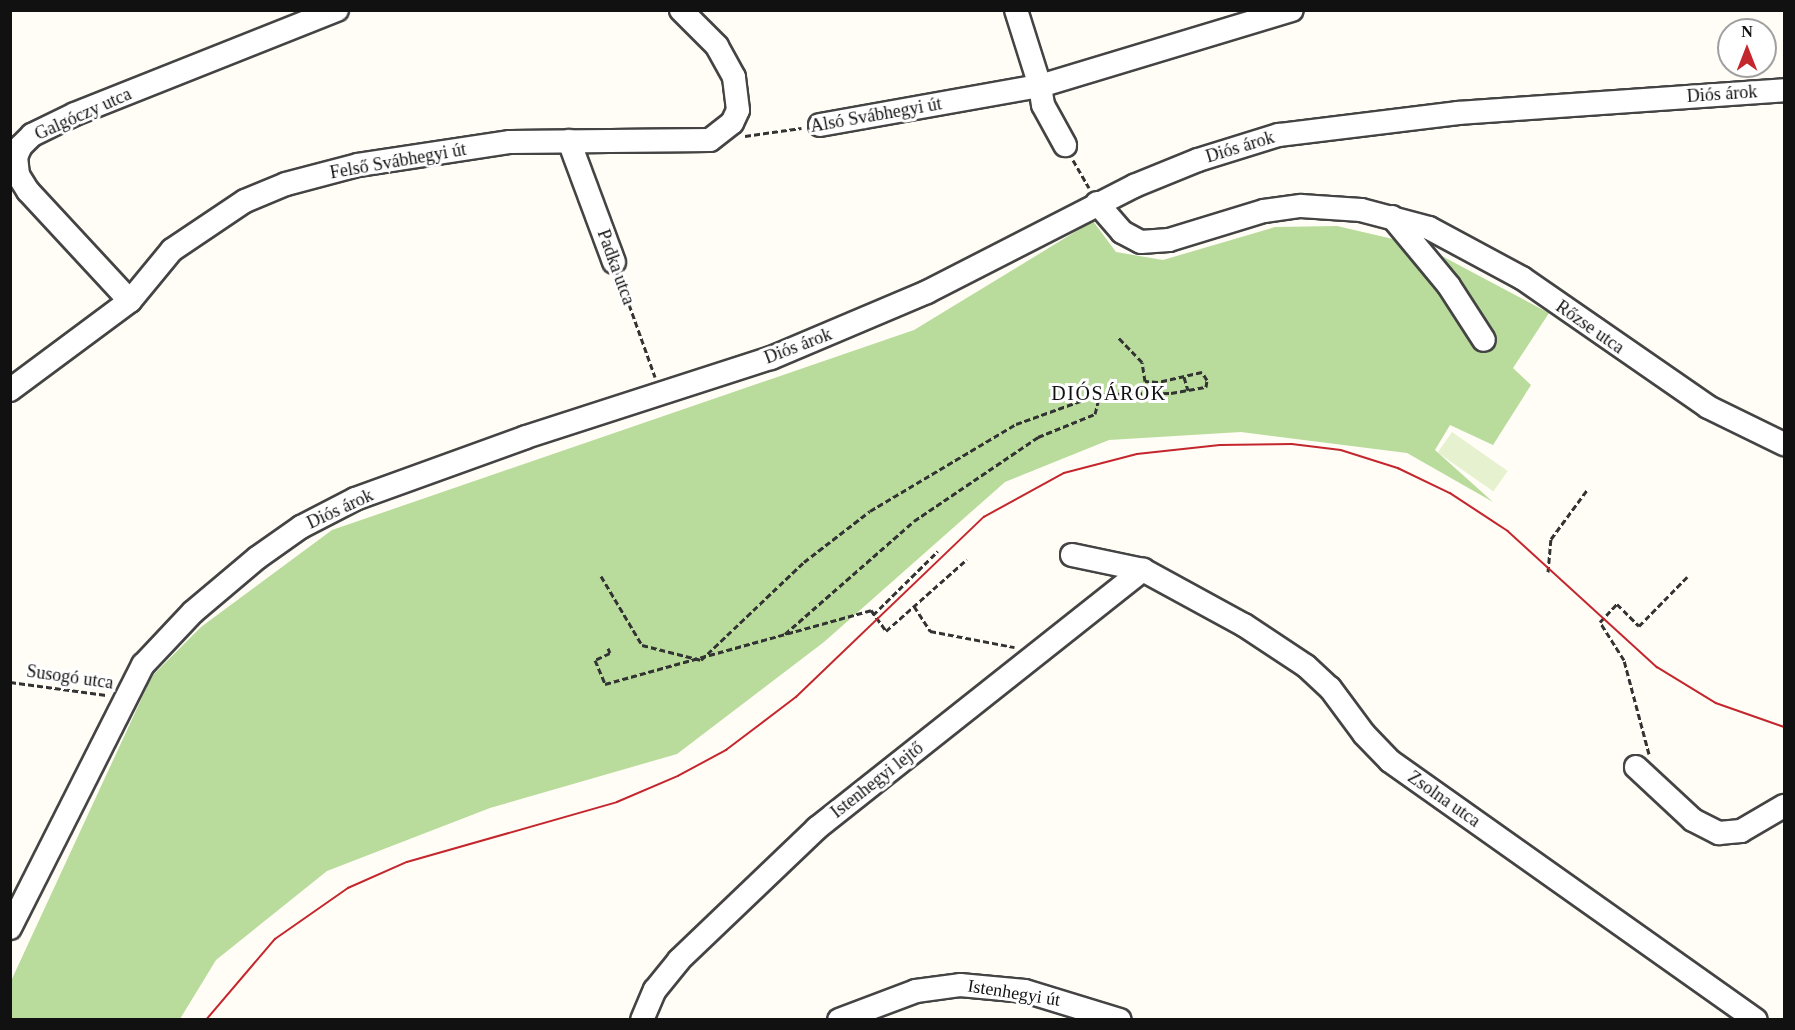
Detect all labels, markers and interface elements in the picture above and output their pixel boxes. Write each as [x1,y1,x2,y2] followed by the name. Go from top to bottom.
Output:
[1717,18,1777,78] north arrow
[1741,23,1753,40] text: N
[1686,81,1758,107] street label: Diós árok
[31,83,135,145] street label: Galgóczy utca
[809,93,943,137] street label: Alsó Svábhegyi út
[1203,126,1277,168] street label: Diós árok
[328,138,468,184] street label: Felső Svábhegyi út
[592,226,640,308] street label: Padka utca
[1552,296,1628,358] street label: Rőzse utca
[761,323,835,369] street label: Diós árok
[1051,381,1167,405] district label: DIÓSÁROK
[303,484,377,534] street label: Diós árok
[25,660,115,694] street label: Susogó utca
[826,737,928,823] street label: Istenhegyi lejtő
[1404,766,1484,832] street label: Zsolna utca
[966,975,1062,1011] street label: Istenhegyi út

